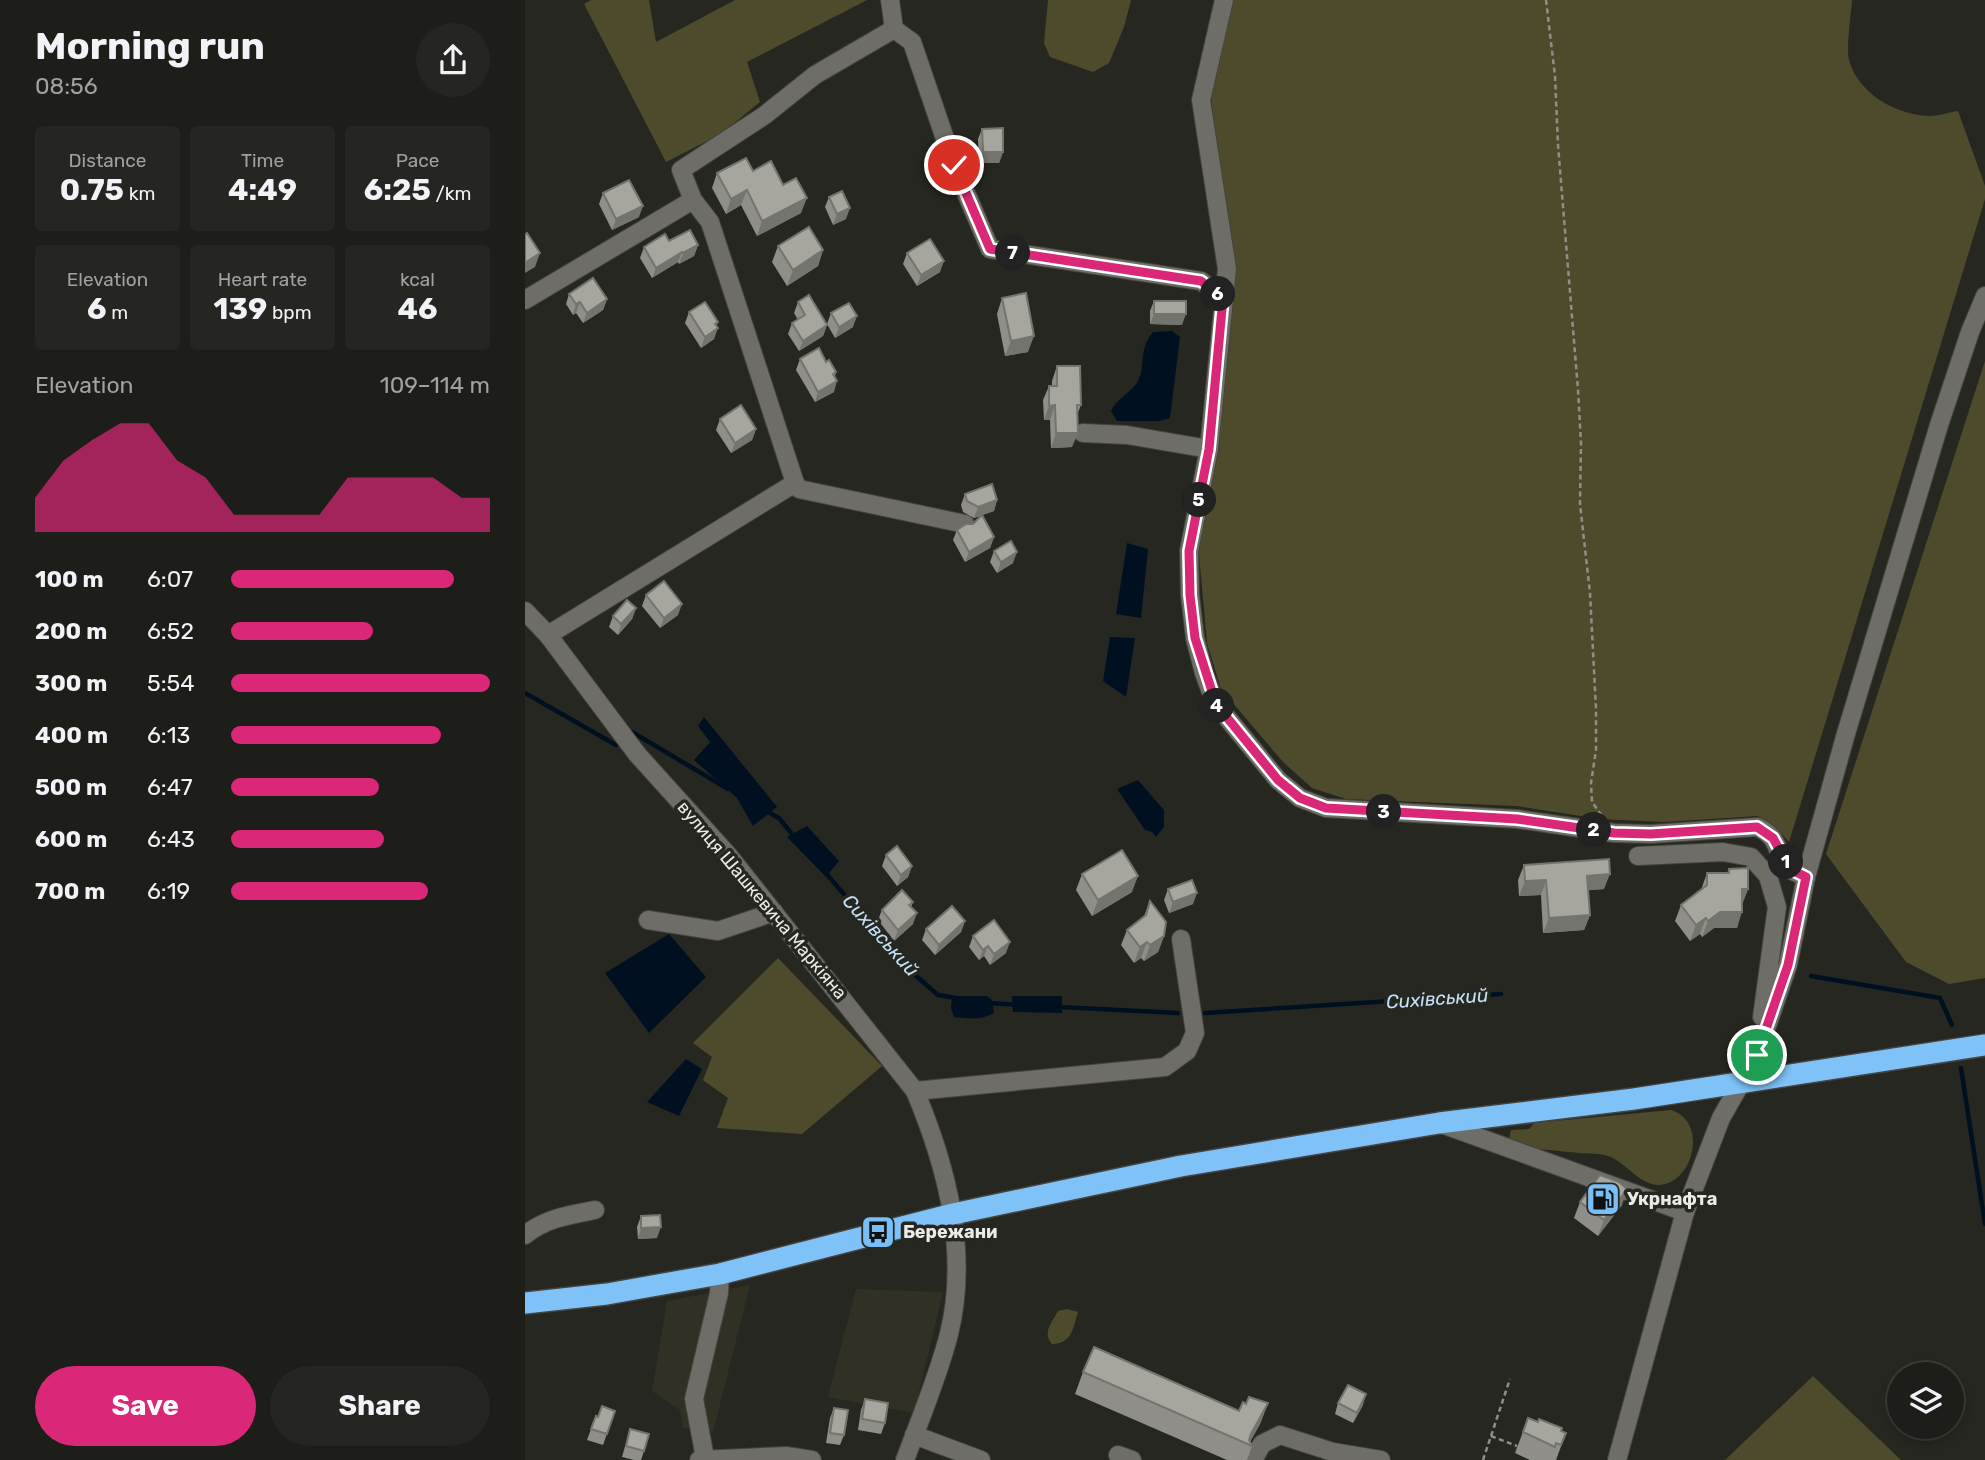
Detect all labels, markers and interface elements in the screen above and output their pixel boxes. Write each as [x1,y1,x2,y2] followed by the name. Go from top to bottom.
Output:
[35,23,265,69] text: Morning run
[416,23,490,97] button: share
[35,72,98,100] text: 08:56
[924,135,984,195] pin
[935,146,973,184] icon: check
[69,149,146,172] text: Distance
[241,149,284,172] text: Time
[396,149,439,172] text: Pace
[60,172,124,208] text: 0.75
[228,172,297,208] text: 4:49
[364,172,431,208] text: 6:25
[124,182,155,205] text: km
[431,182,471,205] text: /km
[995,236,1030,270] pin: 7
[1007,241,1018,264] text: 7
[67,268,148,291] text: Elevation
[218,268,307,291] text: Heart rate
[400,268,435,291] text: kcal
[1201,276,1235,312] pin: 6
[1211,282,1224,305] text: 6
[87,291,106,327] text: 6
[213,291,267,327] text: 139
[397,291,438,327] text: 46
[106,301,128,324] text: m
[267,301,312,324] text: bpm
[35,371,134,399] text: Elevation
[380,371,490,399] text: 109–114 m
[1181,482,1217,518] pin: 5
[1192,488,1205,511] text: 5
[35,565,104,593] text: 100 m
[147,565,193,593] text: 6:07
[35,617,107,645] text: 200 m
[147,617,194,645] text: 6:52
[35,669,107,697] text: 300 m
[147,669,195,697] text: 5:54
[1199,688,1235,724] pin: 4
[1210,694,1223,717] text: 4
[35,721,108,749] text: 400 m
[147,721,190,749] text: 6:13
[35,773,107,801] text: 500 m
[147,773,192,801] text: 6:47
[1367,794,1401,830] pin: 3
[673,796,851,1004] street label: вулиця Шашкевича Маркіяна
[1377,800,1390,823] text: 3
[1577,812,1611,848] pin: 2
[1587,818,1600,841] text: 2
[35,825,107,853] text: 600 m
[147,825,195,853] text: 6:43
[1769,844,1803,880] pin: 1
[1781,850,1790,873] text: 1
[35,877,105,905] text: 700 m
[147,877,190,905] text: 6:19
[838,890,923,981] water label: Сихівський
[1385,983,1489,1014] water label: Сихівський
[1727,1025,1787,1085] pin
[1738,1036,1776,1074] icon: arrive
[1584,1180,1622,1218] fuel station icon: Укрнафта
[1627,1188,1717,1210] place label: Укрнафта
[859,1213,897,1251] bus stop icon: Бережани
[903,1221,998,1243] place label: Бережани
[1887,1362,1964,1439] map controls
[1887,1362,1964,1439] button: layers
[35,1366,256,1446] button: Save
[270,1366,490,1446] button: Share

